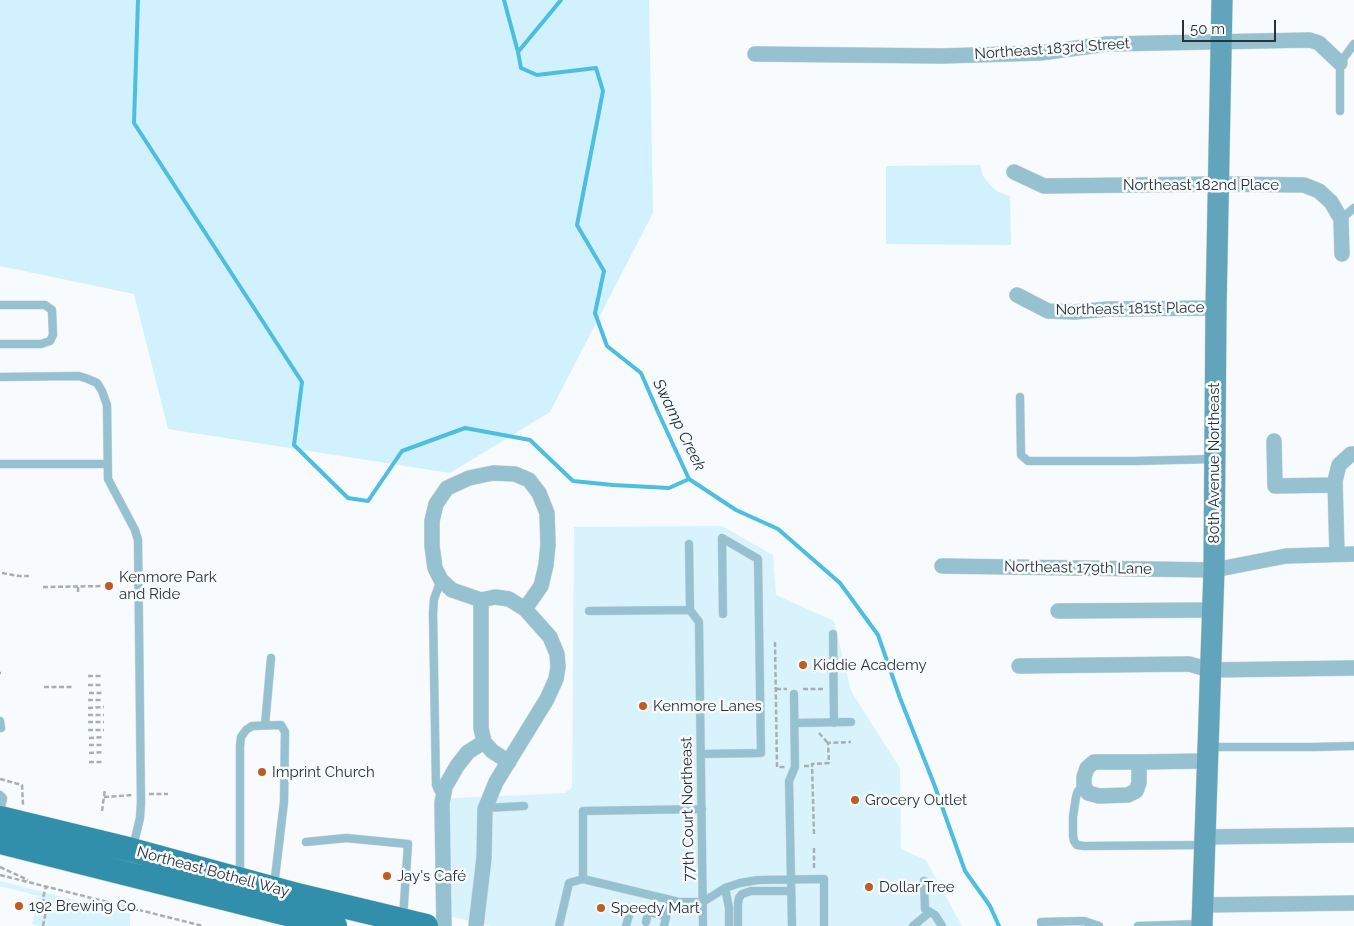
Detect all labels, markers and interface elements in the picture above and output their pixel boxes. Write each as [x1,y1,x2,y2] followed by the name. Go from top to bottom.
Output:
[1184,10,1278,42] scale bar
[1190,20,1225,38] text: 50 m
[974,35,1130,63] street label: Northeast 183rd Street
[1123,176,1279,194] street label: Northeast 182nd Place
[1055,299,1205,319] street label: Northeast 181st Place
[649,376,709,474] water label: Swamp Creek
[1205,383,1223,543] street label: 80th Avenue Northeast
[1004,558,1152,578] street label: Northeast 179th Lane
[119,568,217,603] place label: Kenmore Park and Ride
[103,580,115,592] marker: Kenmore Park and Ride
[813,656,927,674] place label: Kiddie Academy
[797,659,809,671] marker: Kiddie Academy
[653,697,762,715] place label: Kenmore Lanes
[637,700,649,712] marker: Kenmore Lanes
[678,737,698,881] street label: 77th Court Northeast
[272,763,375,781] place label: Imprint Church
[256,766,268,778] marker: Imprint Church
[865,791,967,809] place label: Grocery Outlet
[849,794,861,806] marker: Grocery Outlet
[135,843,291,901] street label: Northeast Bothell Way
[397,867,466,885] place label: Jay's Café
[381,870,393,882] marker: Jay's Café
[879,878,955,896] place label: Dollar Tree
[863,881,875,893] marker: Dollar Tree
[29,897,139,915] place label: 192 Brewing Co.
[611,899,700,917] place label: Speedy Mart
[13,900,25,912] marker: 192 Brewing Co.
[595,902,607,914] marker: Speedy Mart

